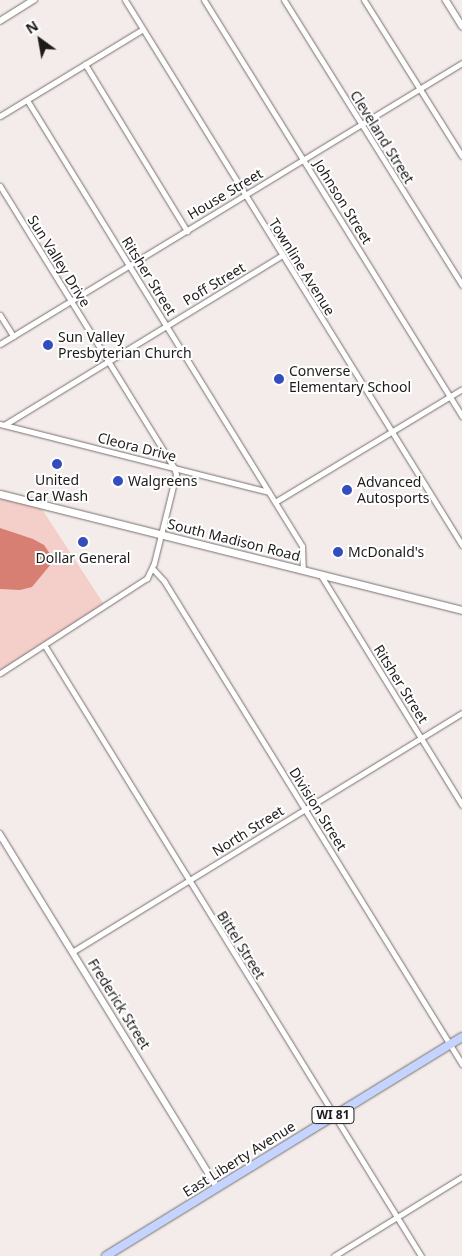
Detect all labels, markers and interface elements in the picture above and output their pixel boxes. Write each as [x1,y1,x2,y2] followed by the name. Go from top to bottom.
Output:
[15,15,65,65] north arrow
[22,16,42,38] text: N
[347,87,417,187] street label: Cleveland Street
[310,157,376,247] street label: Johnson Street
[184,165,266,223] street label: House Street
[24,212,94,310] street label: Sun Valley Drive
[265,215,339,319] street label: Townline Avenue
[118,234,180,318] street label: Ritsher Street
[180,259,248,309] street label: Poff Street
[58,329,192,362] place label: Sun Valley Presbyterian Church
[42,339,54,351] marker: Sun Valley Presbyterian Church
[289,363,411,396] place label: Converse Elementary School
[273,373,285,385] marker: Converse Elementary School
[96,429,178,465] street label: Cleora Drive
[51,458,63,470] marker: United Car Wash
[26,472,88,504] place label: United Car Wash
[128,473,197,489] place label: Walgreens
[357,474,429,507] place label: Advanced Autosports
[112,475,124,487] marker: Walgreens
[341,484,353,496] marker: Advanced Autosports
[166,515,302,565] street label: South Madison Road
[77,536,89,548] marker: Dollar General
[348,544,424,560] place label: McDonald's
[332,546,344,558] marker: McDonald's
[36,550,130,566] place label: Dollar General
[370,642,432,726] street label: Ritsher Street
[286,764,350,854] street label: Division Street
[209,802,287,860] street label: North Street
[213,908,269,982] street label: Bittel Street
[84,956,154,1052] street label: Frederick Street
[310,1106,356,1124] road number: WI 81
[180,1118,298,1200] street label: East Liberty Avenue

